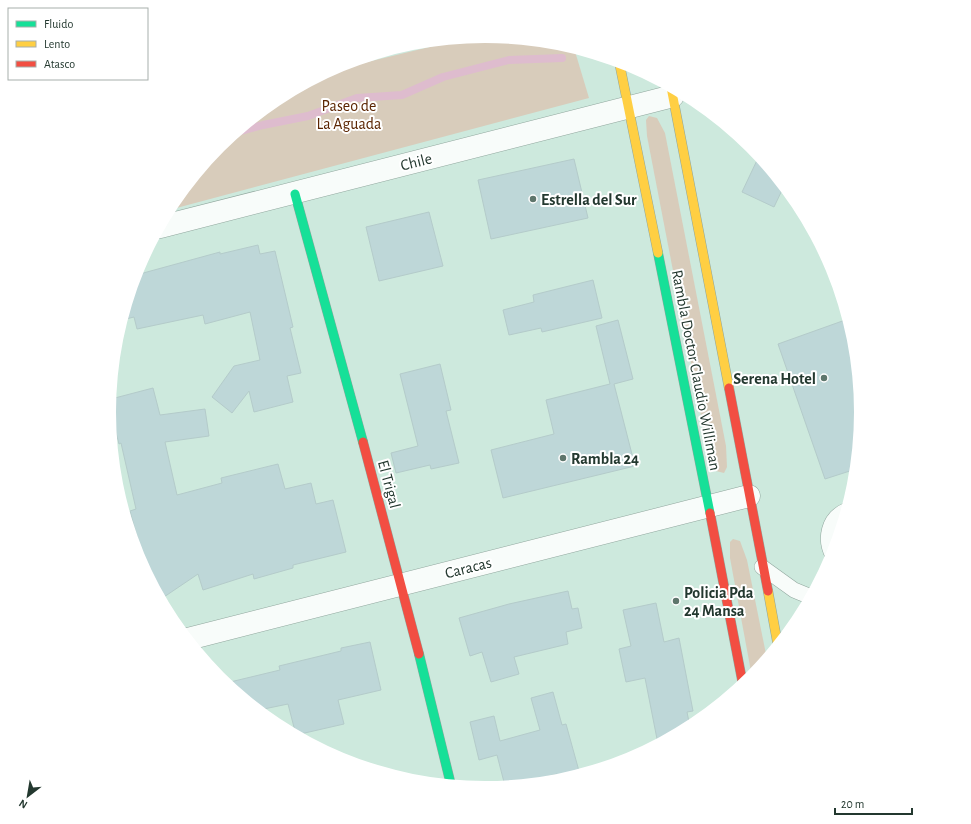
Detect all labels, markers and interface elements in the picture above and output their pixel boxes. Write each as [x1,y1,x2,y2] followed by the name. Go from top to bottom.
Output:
[8,8,148,80] legend
[44,18,73,30] text: Fluido
[44,38,70,50] text: Lento
[44,58,75,70] text: Atasco
[317,98,381,132] park label: Paseo de La Aguada
[399,150,434,174] street label: Chile
[541,192,637,208] place label: Estrella del Sur
[528,194,538,204] marker: Estrella del Sur
[669,268,723,472] street label: Rambla Doctor Claudio Williman
[733,371,816,387] place label: Serena Hotel
[819,373,829,383] marker: Serena Hotel
[571,451,639,467] place label: Rambla 24
[558,453,568,463] marker: Rambla 24
[375,458,403,510] street label: El Trigal
[443,554,493,581] street label: Caracas
[684,585,754,619] place label: Policia Pda 24 Mansa
[671,596,681,606] marker: Policia Pda 24 Mansa
[8,776,48,816] north arrow
[835,790,912,816] scale bar
[17,797,29,811] text: N
[841,798,864,810] text: 20 m

